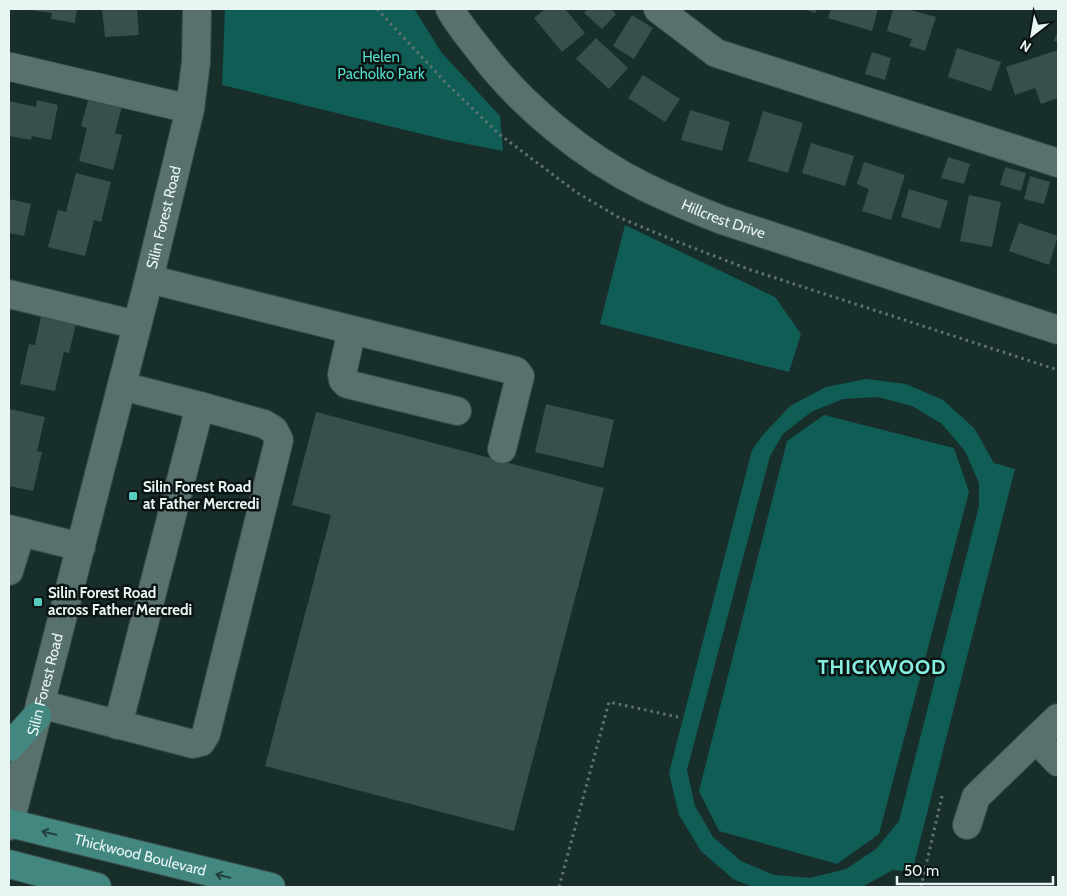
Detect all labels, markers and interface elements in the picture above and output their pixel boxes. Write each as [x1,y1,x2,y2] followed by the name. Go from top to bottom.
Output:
[1007,10,1057,60] north arrow
[1016,36,1034,56] text: N
[337,48,425,83] park label: Helen Pacholko Park
[143,164,185,271] street label: Silin Forest Road
[679,196,768,243] street label: Hillcrest Drive
[143,478,259,513] place label: Silin Forest Road at Father Mercredi
[127,490,139,502] marker: Silin Forest Road at Father Mercredi
[48,584,192,619] place label: Silin Forest Road across Father Mercredi
[32,596,44,608] marker: Silin Forest Road across Father Mercredi
[23,631,67,738] street label: Silin Forest Road
[818,655,946,679] district label: THICKWOOD
[41,827,57,837] one-way arrow
[72,830,208,880] street label: Thickwood Boulevard
[897,854,1053,886] scale bar
[904,862,939,880] text: 50 m
[216,870,232,880] one-way arrow

